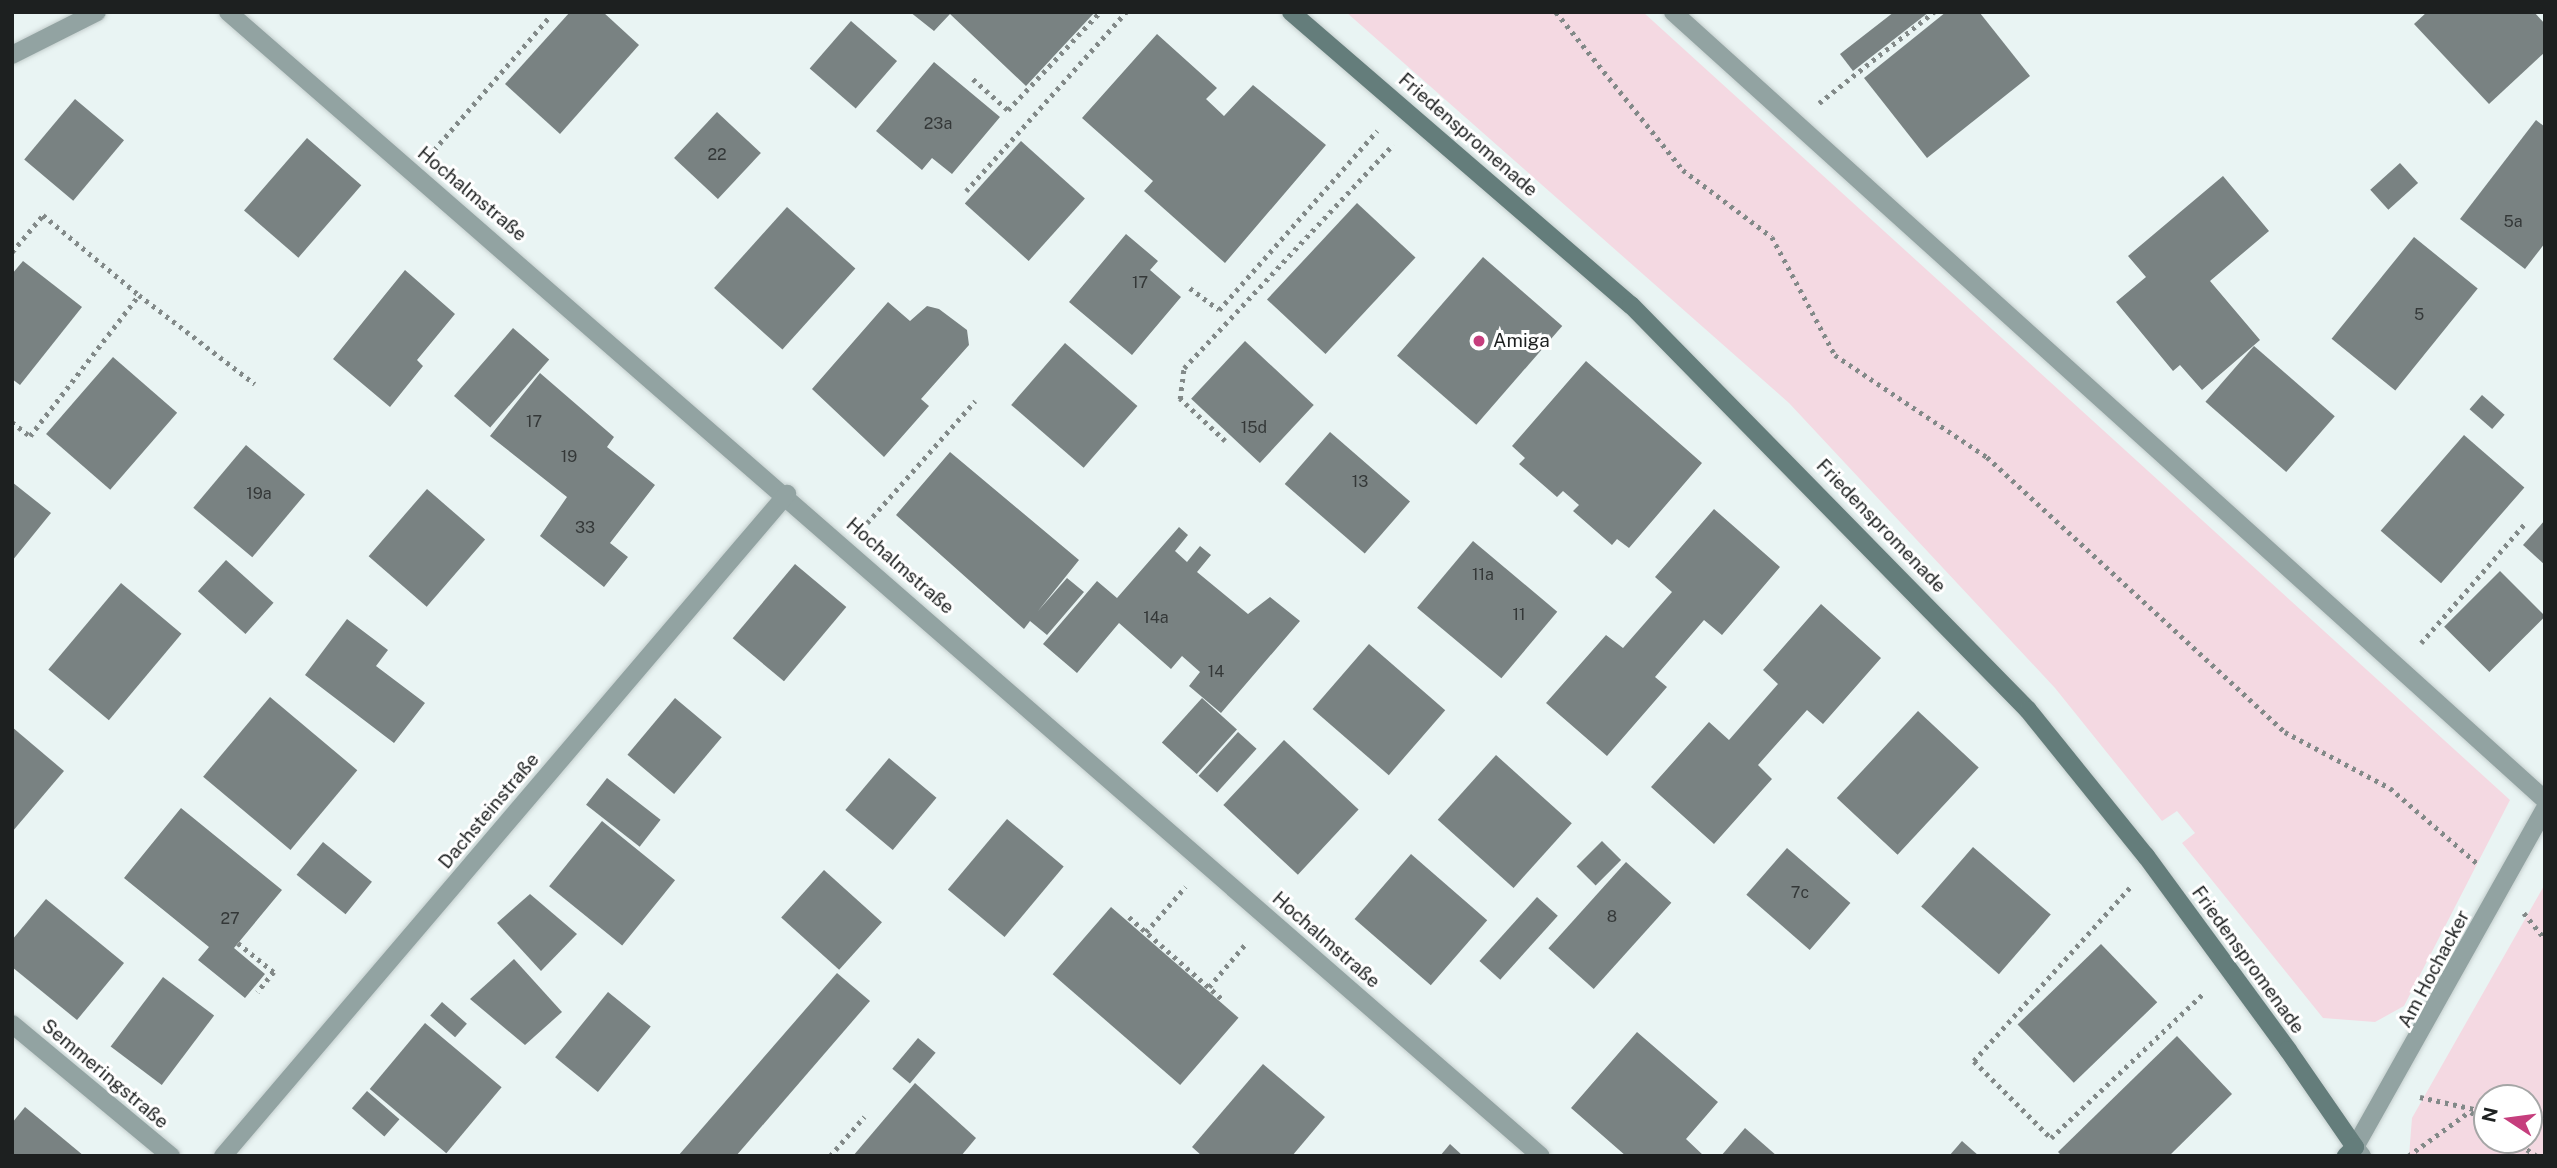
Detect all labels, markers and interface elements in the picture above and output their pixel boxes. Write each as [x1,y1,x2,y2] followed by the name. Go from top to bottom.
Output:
[1394,68,1542,202] street label: Friedenspromenade
[924,114,952,134] house number: 23a
[413,142,531,246] street label: Hochalmstraße
[707,145,727,165] house number: 22
[2503,212,2523,232] house number: 5a
[1132,273,1148,293] house number: 17
[2414,305,2424,325] house number: 5
[1493,330,1550,352] place label: Amiga
[1471,333,1487,349] marker: Amiga
[526,412,542,432] house number: 17
[1241,418,1267,438] house number: 15d
[561,447,577,467] house number: 19
[1811,454,1951,598] street label: Friedenspromenade
[1352,472,1368,492] house number: 13
[246,484,272,504] house number: 19a
[842,513,958,619] street label: Hochalmstraße
[575,518,595,538] house number: 33
[1472,565,1494,585] house number: 11a
[1512,605,1526,625] house number: 11
[1143,608,1169,628] house number: 14a
[1208,662,1224,682] house number: 14
[434,748,544,874] street label: Dachsteinstraße
[2187,882,2309,1038] street label: Friedenspromenade
[1791,883,1809,903] house number: 7c
[1268,887,1384,993] street label: Hochalmstraße
[2393,906,2475,1032] street label: Am Hochacker
[1607,907,1617,927] house number: 8
[220,909,240,929] house number: 27
[37,1014,173,1134] street label: Semmeringstraße
[2473,1084,2543,1154] north arrow
[2477,1105,2502,1124] text: N

